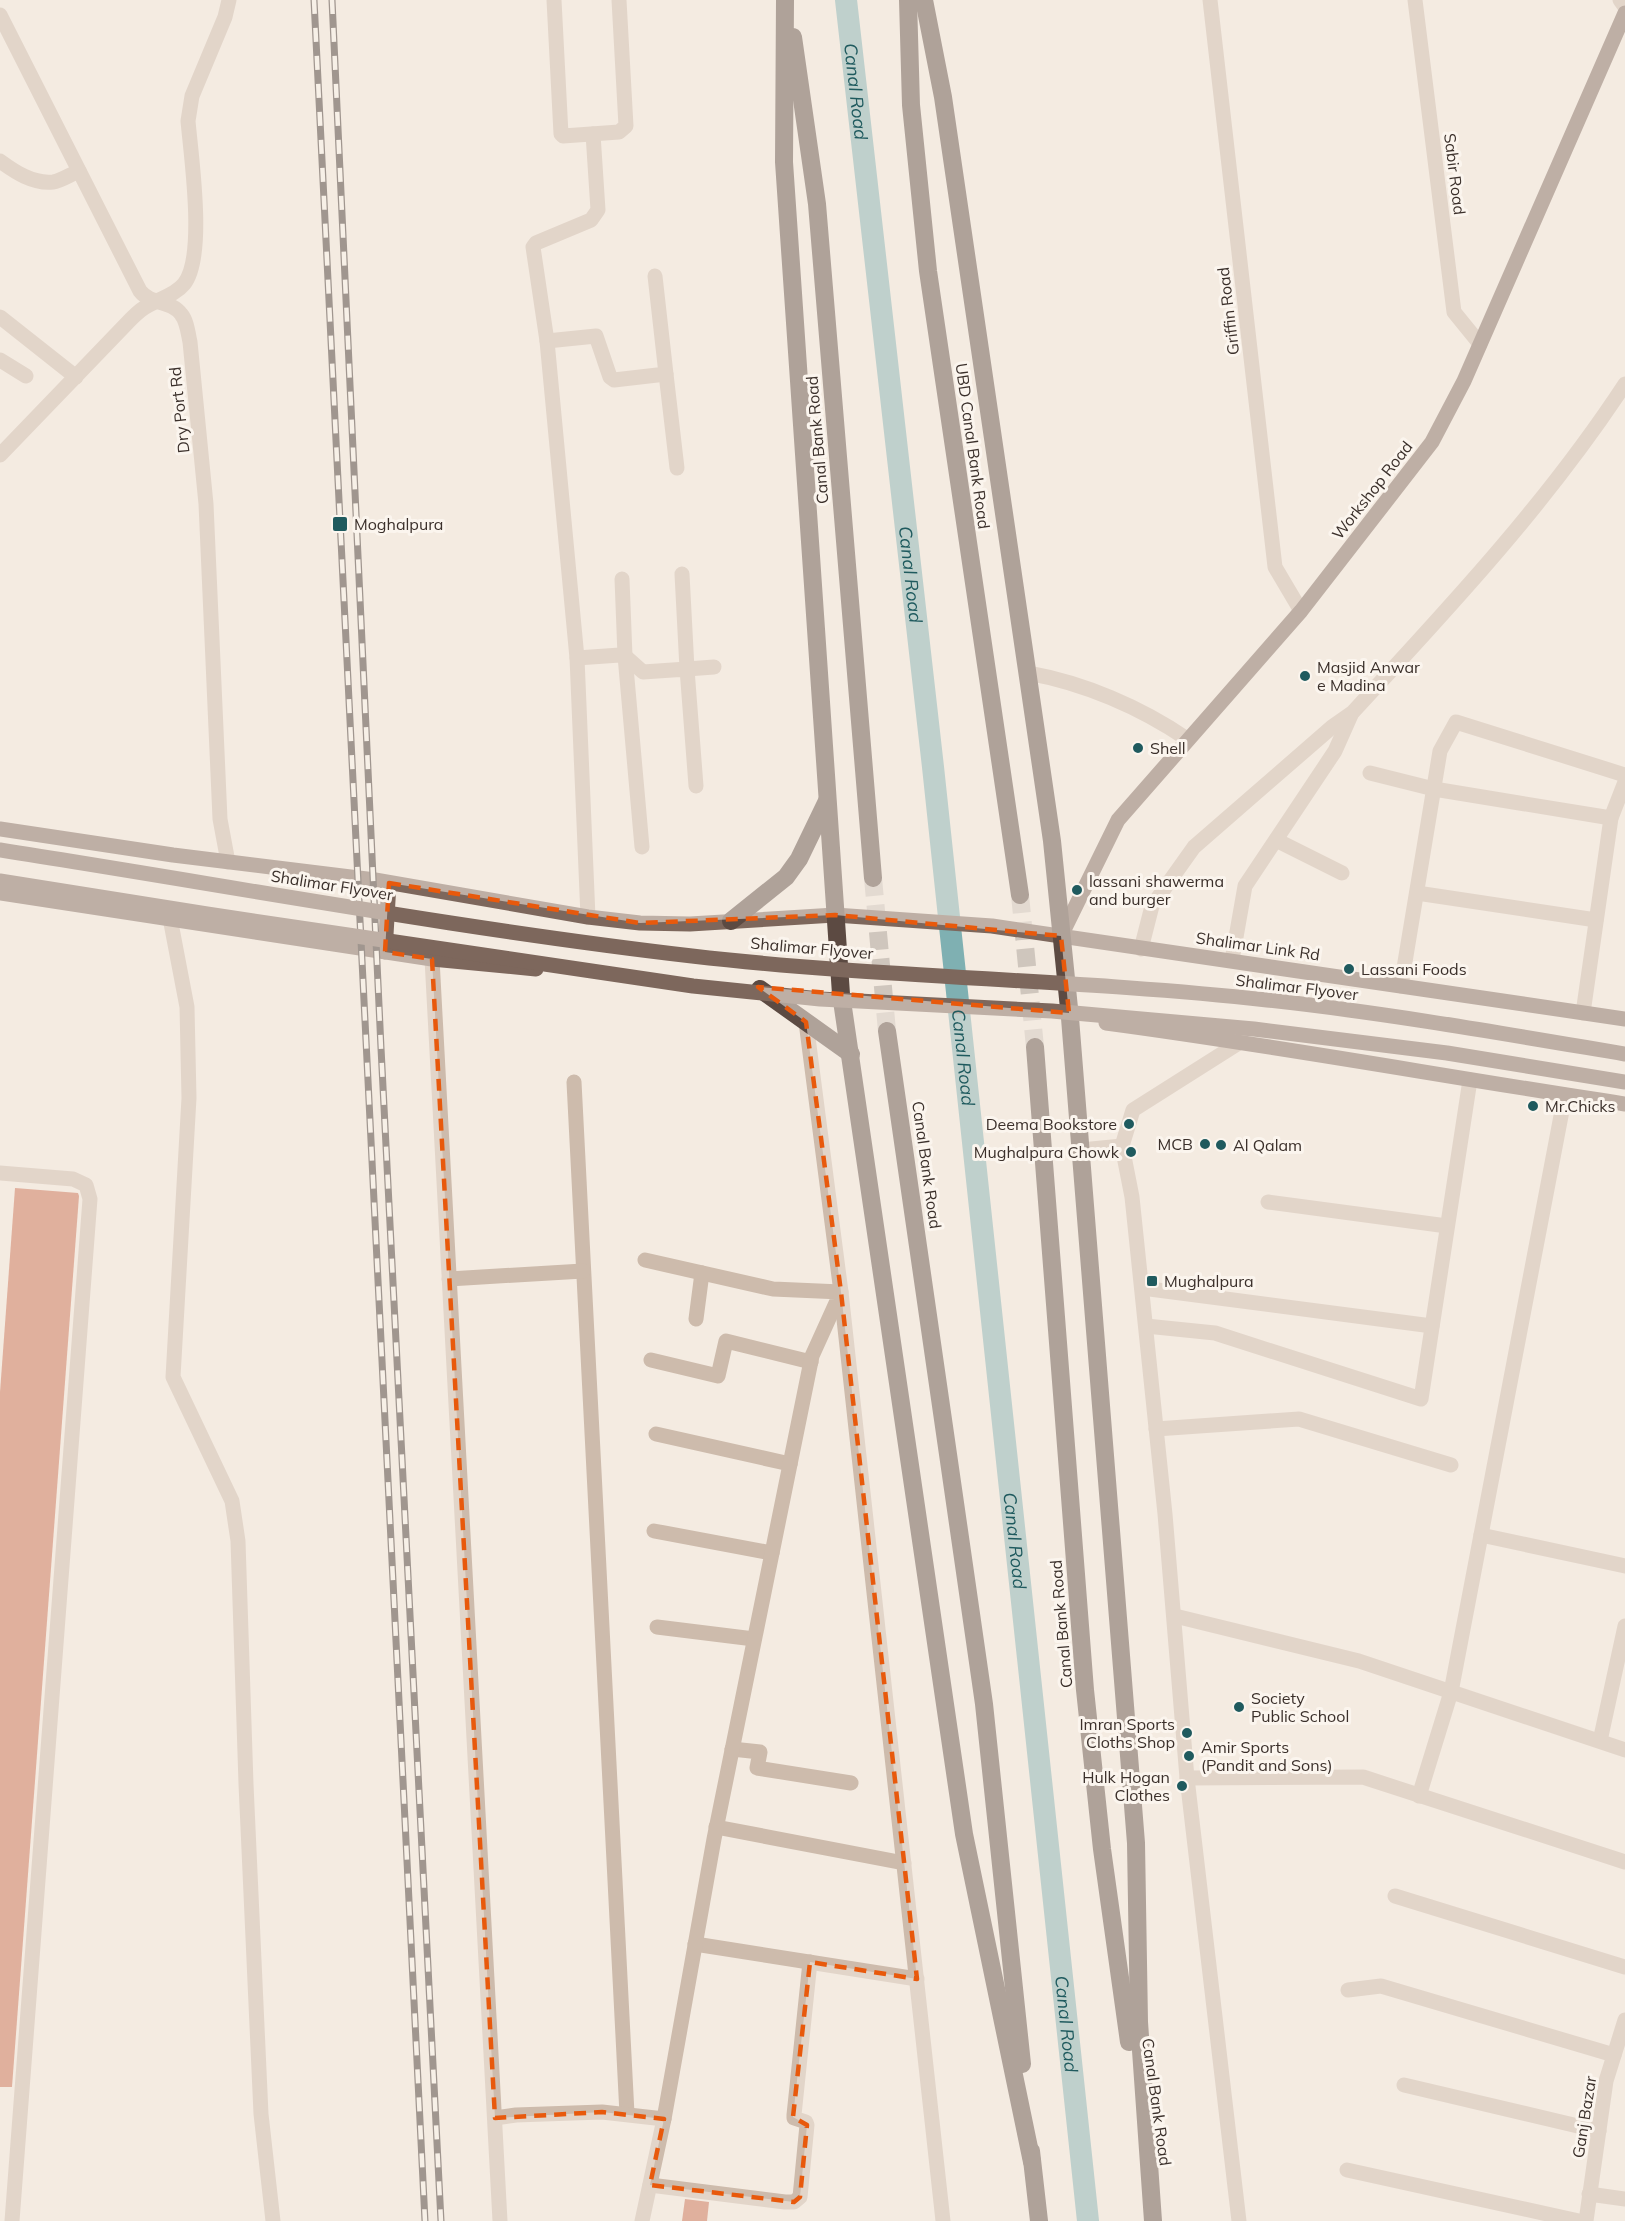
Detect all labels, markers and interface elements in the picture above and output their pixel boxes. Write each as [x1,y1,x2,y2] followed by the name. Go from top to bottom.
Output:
[839,42,873,141] water label: Canal Road
[1440,132,1470,216] street label: Sabir Road
[1213,266,1243,356] street label: Griffin Road
[951,362,995,530] street label: UBD Canal Bank Road
[165,366,193,454] street label: Dry Port Rd
[801,375,833,505] street label: Canal Bank Road
[1327,437,1417,543] street label: Workshop Road
[354,514,443,534] place label: Moghalpura
[331,515,349,533] marker: Moghalpura
[894,525,928,624] water label: Canal Road
[1317,657,1420,695] place label: Masjid Anwar e Madina
[1298,669,1312,683] marker: Masjid Anwar e Madina
[1150,738,1186,758] place label: Shell
[1131,741,1145,755] marker: Shell
[270,865,395,905] street label: Shalimar Flyover
[1089,871,1224,909] place label: lassani shawerma and burger
[1070,883,1084,897] marker: lassani shawerma and burger
[1195,927,1321,965] street label: Shalimar Link Rd
[750,933,874,963] street label: Shalimar Flyover
[1361,959,1467,979] place label: Lassani Foods
[1342,962,1356,976] marker: Lassani Foods
[1235,970,1360,1004] street label: Shalimar Flyover
[947,1008,981,1107] water label: Canal Road
[1545,1096,1615,1116] place label: Mr.Chicks
[1526,1099,1540,1113] marker: Mr.Chicks
[908,1100,946,1230] street label: Canal Bank Road
[986,1114,1117,1134] place label: Deema Bookstore
[1122,1117,1136,1131] marker: Deema Bookstore
[1157,1134,1193,1154] place label: MCB
[1233,1135,1302,1155] place label: Al Qalam
[1198,1137,1212,1151] marker: MCB
[1214,1138,1228,1152] marker: Al Qalam
[974,1142,1120,1162] place label: Mughalpura Chowk
[1124,1145,1138,1159] marker: Mughalpura Chowk
[1164,1271,1254,1291] place label: Mughalpura
[1145,1274,1159,1288] marker: Mughalpura
[999,1491,1032,1591] water label: Canal Road
[1045,1559,1077,1689] street label: Canal Bank Road
[1251,1688,1349,1726] place label: Society Public School
[1232,1700,1246,1714] marker: Society Public School
[1079,1714,1175,1752] place label: Imran Sports Cloths Shop
[1180,1726,1194,1740] marker: Imran Sports Cloths Shop
[1201,1737,1333,1775] place label: Amir Sports (Pandit and Sons)
[1182,1749,1196,1763] marker: Amir Sports (Pandit and Sons)
[1082,1767,1170,1805] place label: Hulk Hogan Clothes
[1175,1779,1189,1793] marker: Hulk Hogan Clothes
[1050,1974,1084,2074] water label: Canal Road
[1138,2037,1176,2167] street label: Canal Bank Road
[1568,2074,1600,2159] street label: Ganj Bazar

